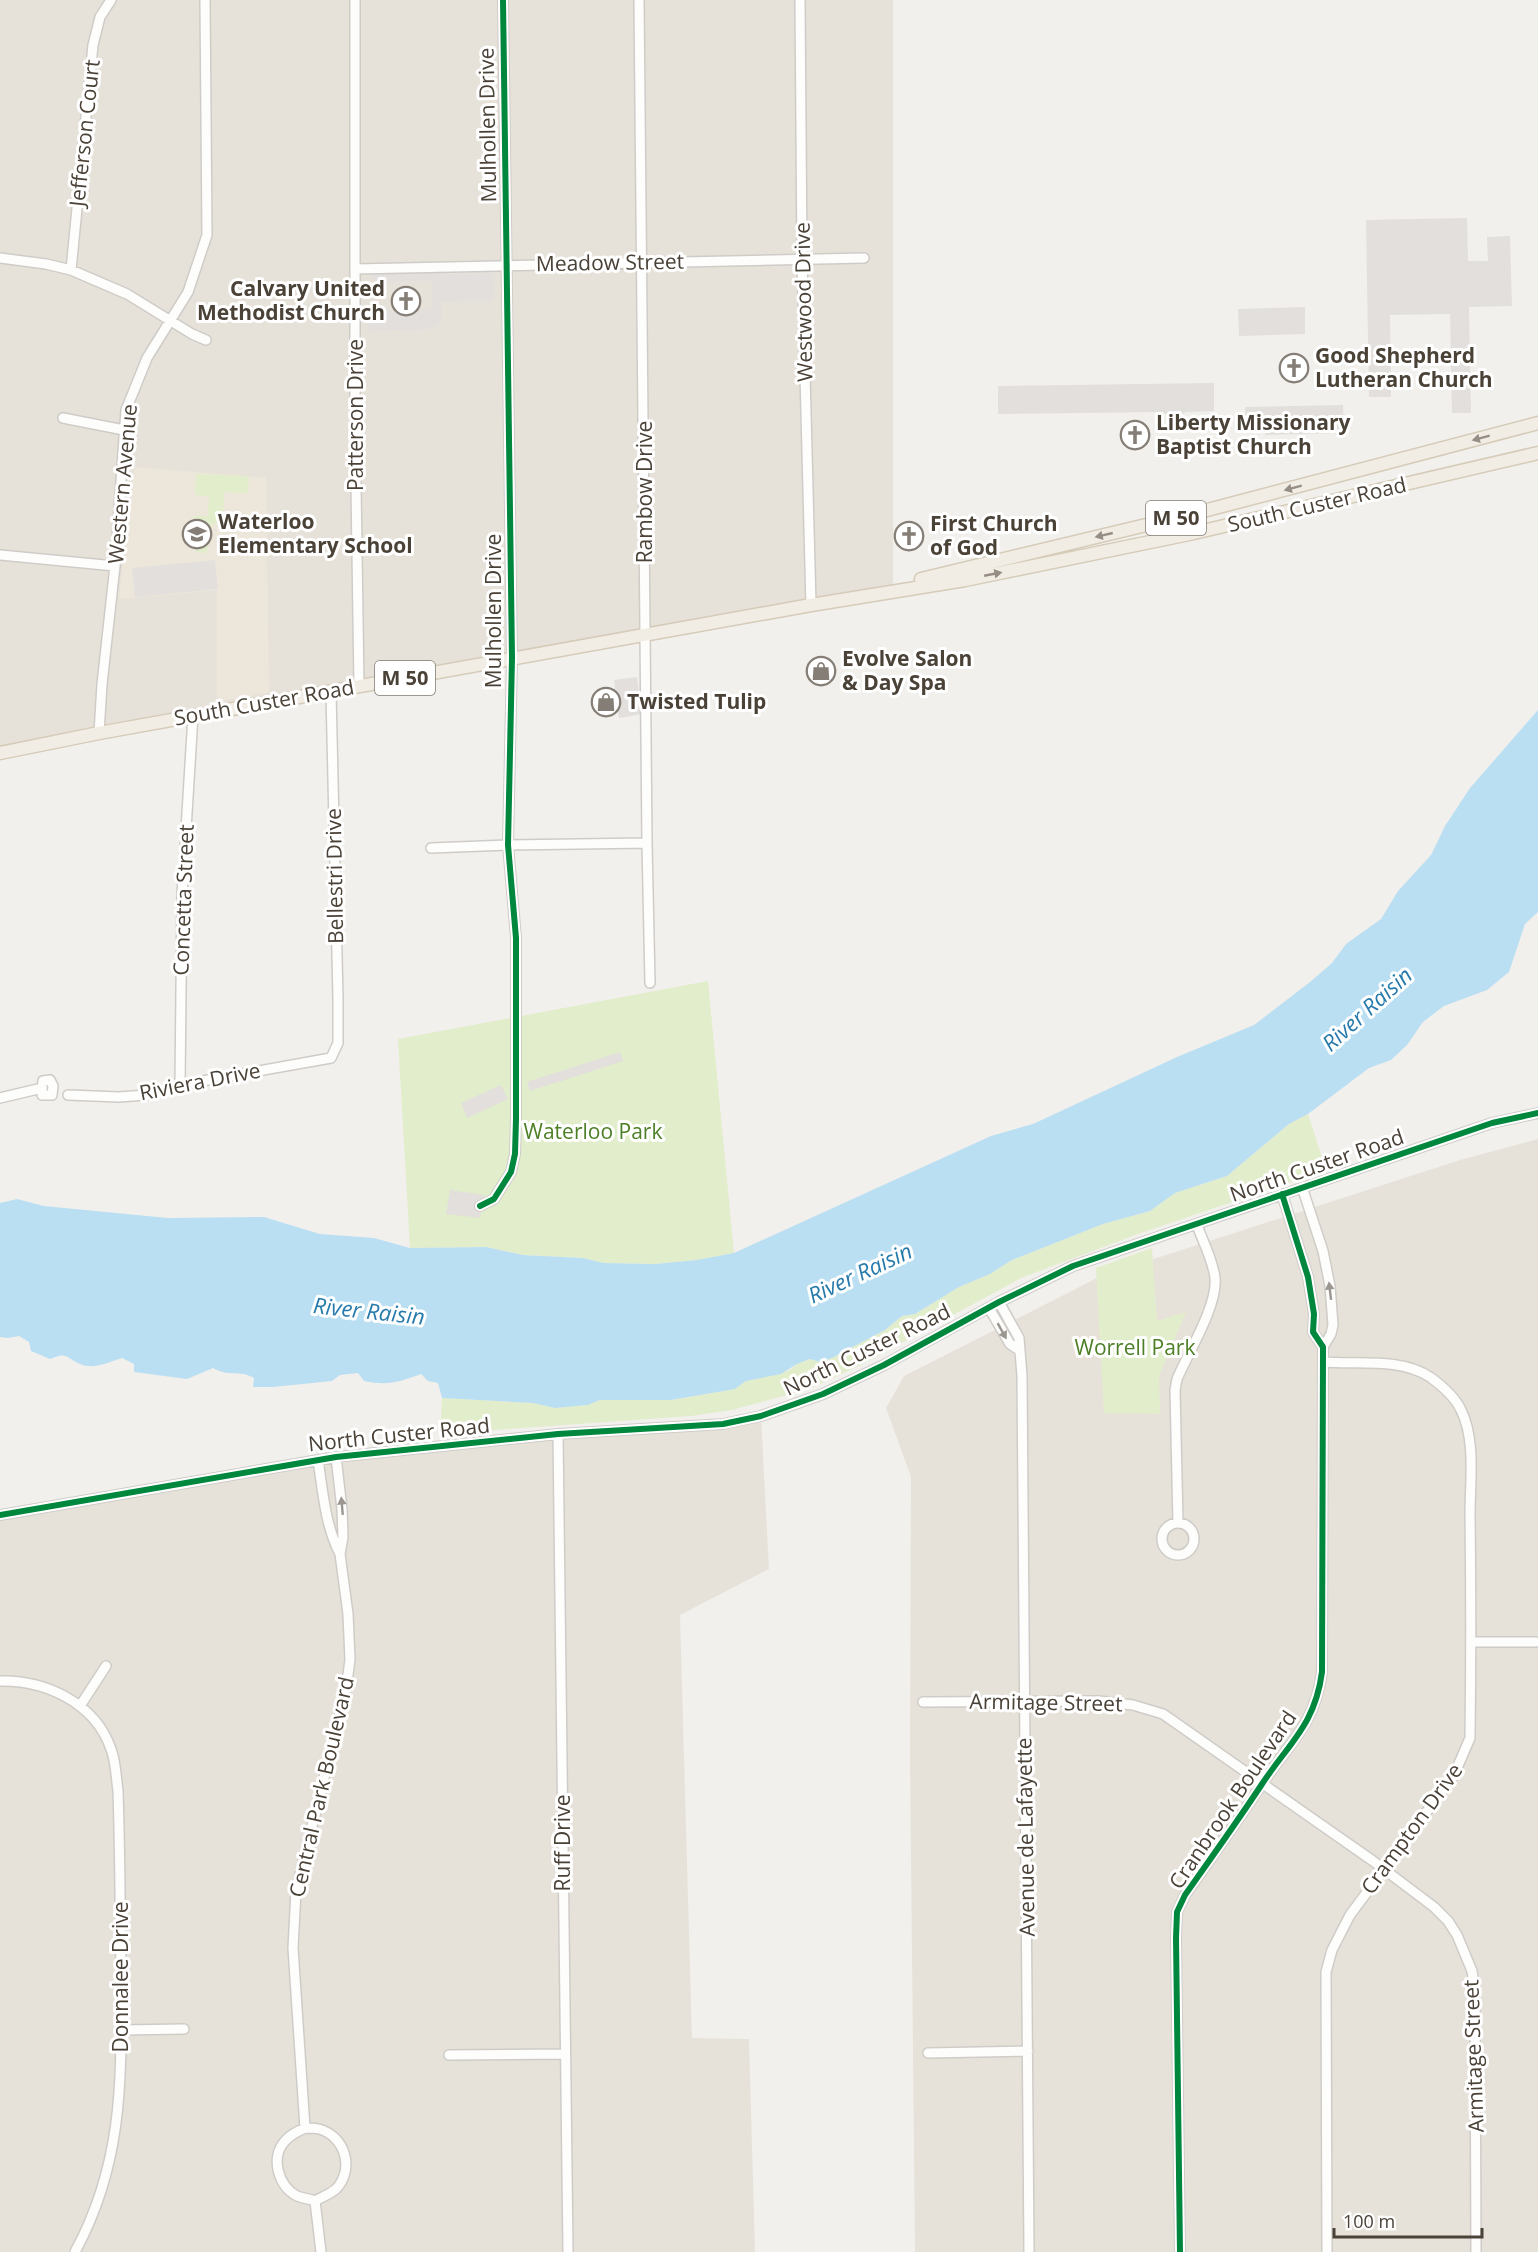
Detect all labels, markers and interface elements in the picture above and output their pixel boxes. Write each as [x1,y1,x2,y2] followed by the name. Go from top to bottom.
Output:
[472,47,502,203] street label: Mulhollen Drive
[62,58,106,210] street label: Jefferson Court
[788,222,818,382] street label: Westwood Drive
[536,247,684,277] street label: Meadow Street
[197,274,385,326] place label: Calvary United Methodist Church
[390,285,422,317] church icon: Calvary United Methodist Church
[341,339,369,491] street label: Patterson Drive
[1315,341,1493,393] place label: Good Shepherd Lutheran Church
[1278,352,1310,384] church icon: Good Shepherd Lutheran Church
[101,403,143,565] street label: Western Avenue
[1156,408,1351,460] place label: Liberty Missionary Baptist Church
[1119,419,1151,451] church icon: Liberty Missionary Baptist Church
[630,421,658,563] street label: Rambow Drive
[1472,434,1491,444] one-way arrow
[1225,470,1409,538] street label: South Custer Road
[1284,483,1302,493] one-way arrow
[1146,501,1206,535] road number: M 50
[218,507,413,559] place label: Waterloo Elementary School
[930,509,1058,561] place label: First Church of God
[181,518,213,550] school or university icon: Waterloo Elementary School
[893,520,925,552] church icon: First Church of God
[1094,531,1113,541] one-way arrow
[479,534,507,688] street label: Mulhollen Drive
[984,569,1003,578] one-way arrow
[842,644,972,696] place label: Evolve Salon & Day Spa
[805,655,837,687] shop icon: Evolve Salon & Day Spa
[375,661,435,695] road number: M 50
[172,672,356,732] street label: South Custer Road
[590,686,622,718] shop icon: Twisted Tulip
[627,687,766,715] place label: Twisted Tulip
[319,808,349,944] street label: Bellestri Drive
[166,824,200,976] street label: Concetta Street
[1315,960,1418,1057] water label: River Raisin
[137,1056,263,1106] street label: Riviera Drive
[524,1117,662,1145] park label: Waterloo Park
[1226,1122,1407,1208] street label: North Custer Road
[803,1235,917,1309] water label: River Raisin
[1325,1282,1335,1301] one-way arrow
[312,1289,426,1331] water label: River Raisin
[778,1297,955,1402] street label: North Custer Road
[997,1323,1007,1340] one-way arrow
[1075,1333,1195,1361] park label: Worrell Park
[307,1411,491,1457] street label: North Custer Road
[337,1496,346,1515] one-way arrow
[282,1674,360,1900] street label: Central Park Boulevard
[969,1687,1123,1717] street label: Armitage Street
[1162,1705,1302,1894] street label: Cranbrook Boulevard
[1009,1737,1041,1937] street label: Avenue de Lafayette
[1354,1757,1468,1900] street label: Crampton Drive
[548,1795,576,1891] street label: Ruff Drive
[106,1901,134,2053] street label: Donnalee Drive
[1456,1979,1490,2133] street label: Armitage Street
[1334,2201,1482,2239] scale bar
[1343,2209,1395,2233] text: 100 m

